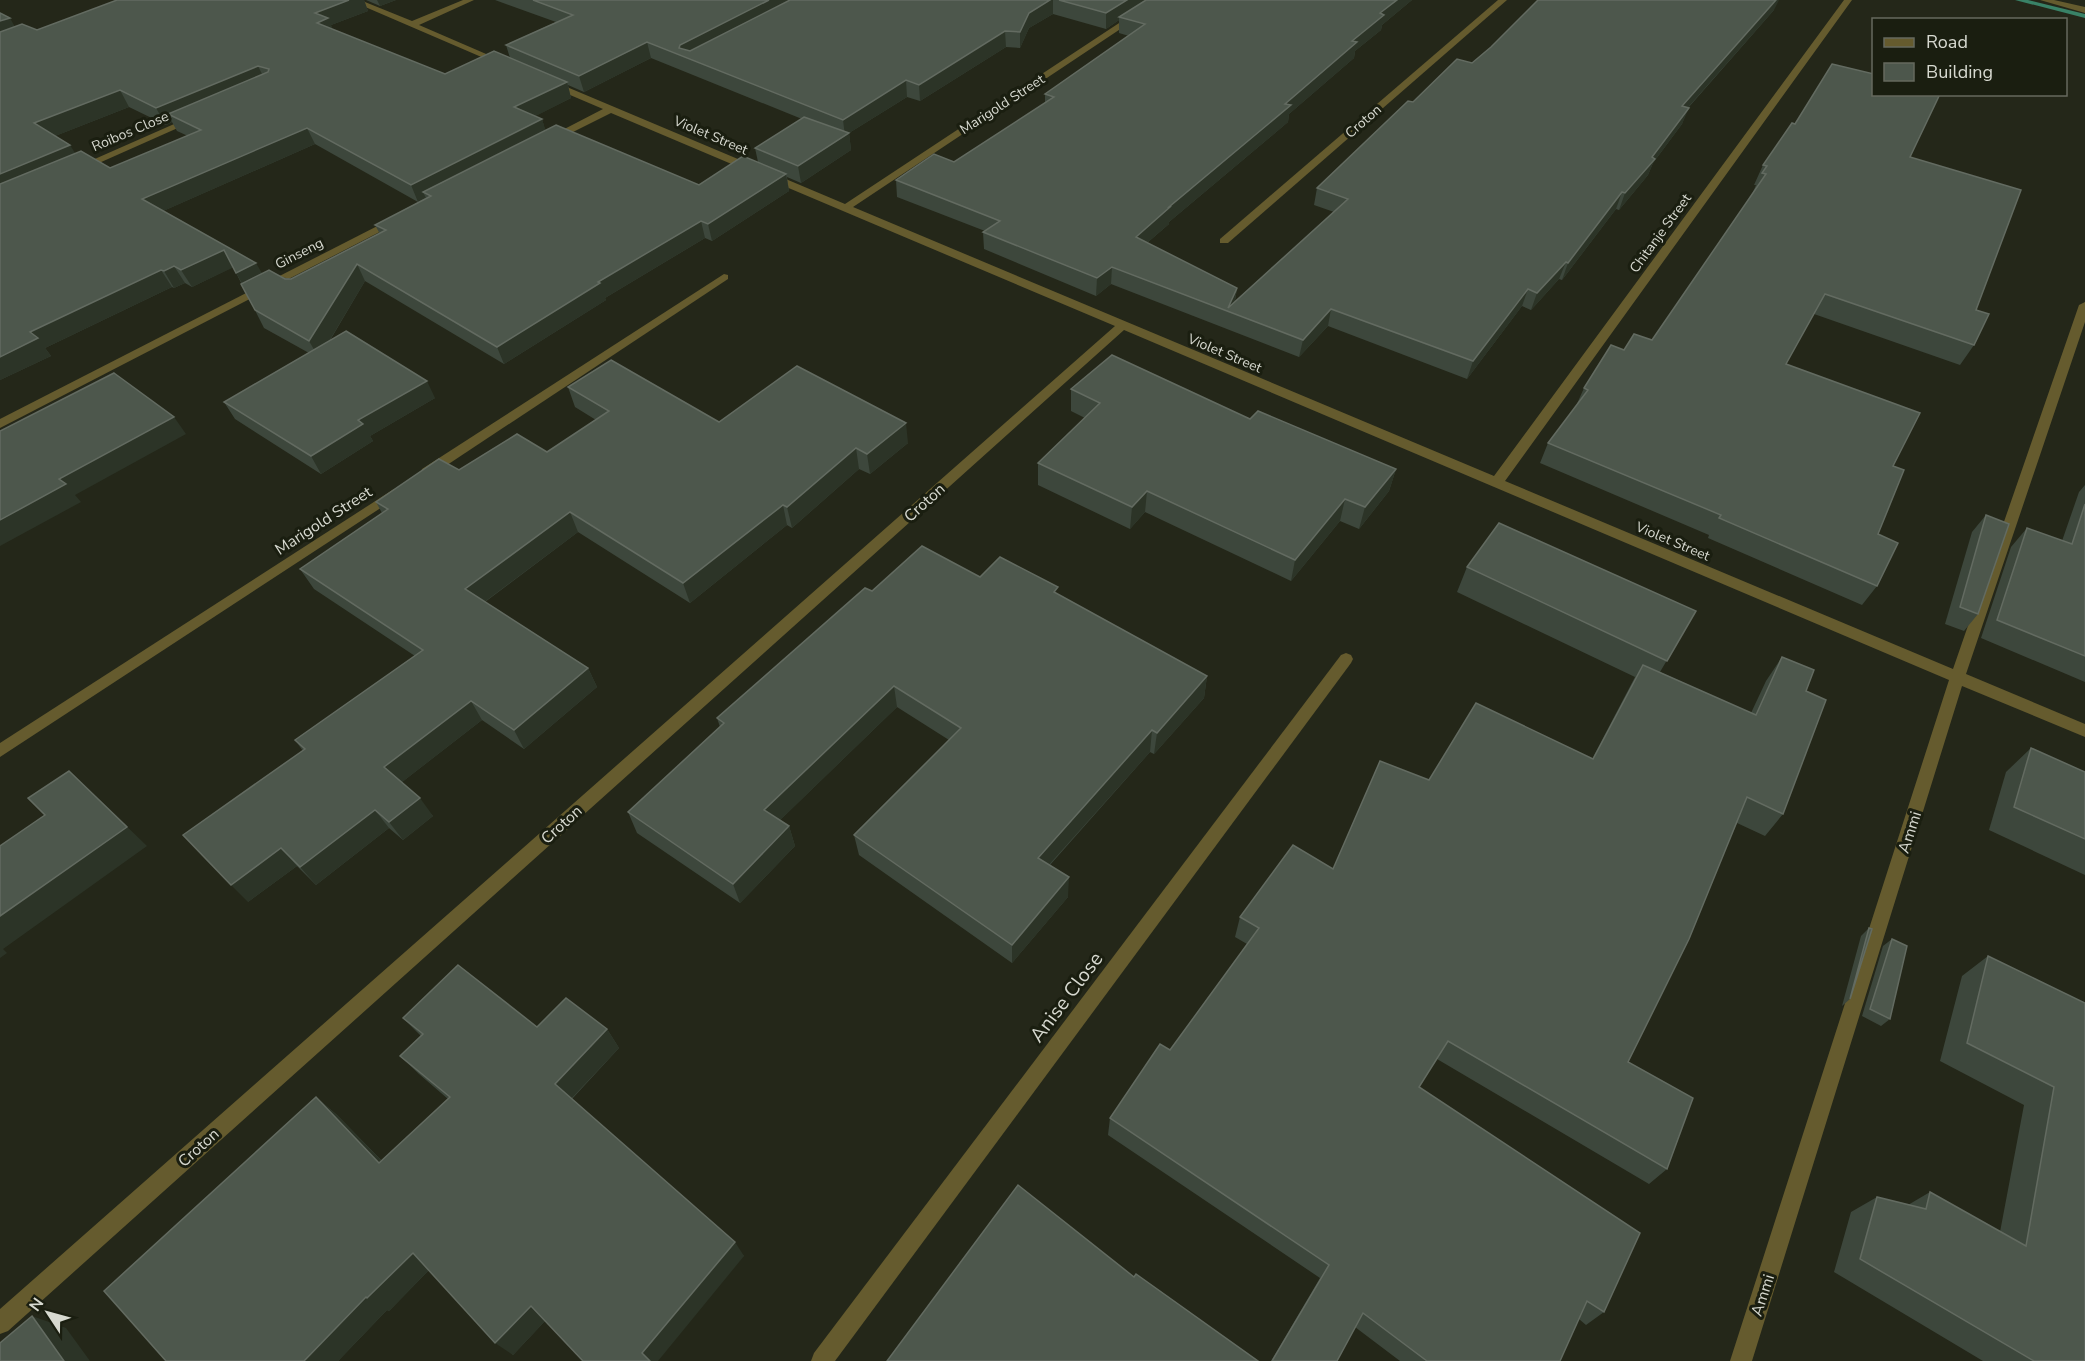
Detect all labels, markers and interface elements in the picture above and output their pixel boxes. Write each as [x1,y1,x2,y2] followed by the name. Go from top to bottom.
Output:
[1872,18,2067,96] legend
[1926,30,1968,54] text: Road
[1926,60,1993,84] text: Building
[956,70,1048,139] street label: Marigold Street
[1341,100,1386,143] street label: Croton
[89,107,172,156] street label: Roibos Close
[670,111,751,160] street label: Violet Street
[1625,190,1696,277] street label: Chitanje Street
[272,233,327,274] street label: Ginseng
[1184,329,1265,378] street label: Violet Street
[899,478,950,527] street label: Croton
[271,481,377,560] street label: Marigold Street
[1632,517,1713,566] street label: Violet Street
[536,800,587,849] street label: Croton
[1893,809,1927,856] street label: Ammi
[1024,947,1109,1048] street label: Anise Close
[173,1123,224,1172] street label: Croton
[1746,1272,1780,1319] street label: Ammi
[18,1283,78,1343] north arrow
[24,1293,49,1316] text: N

